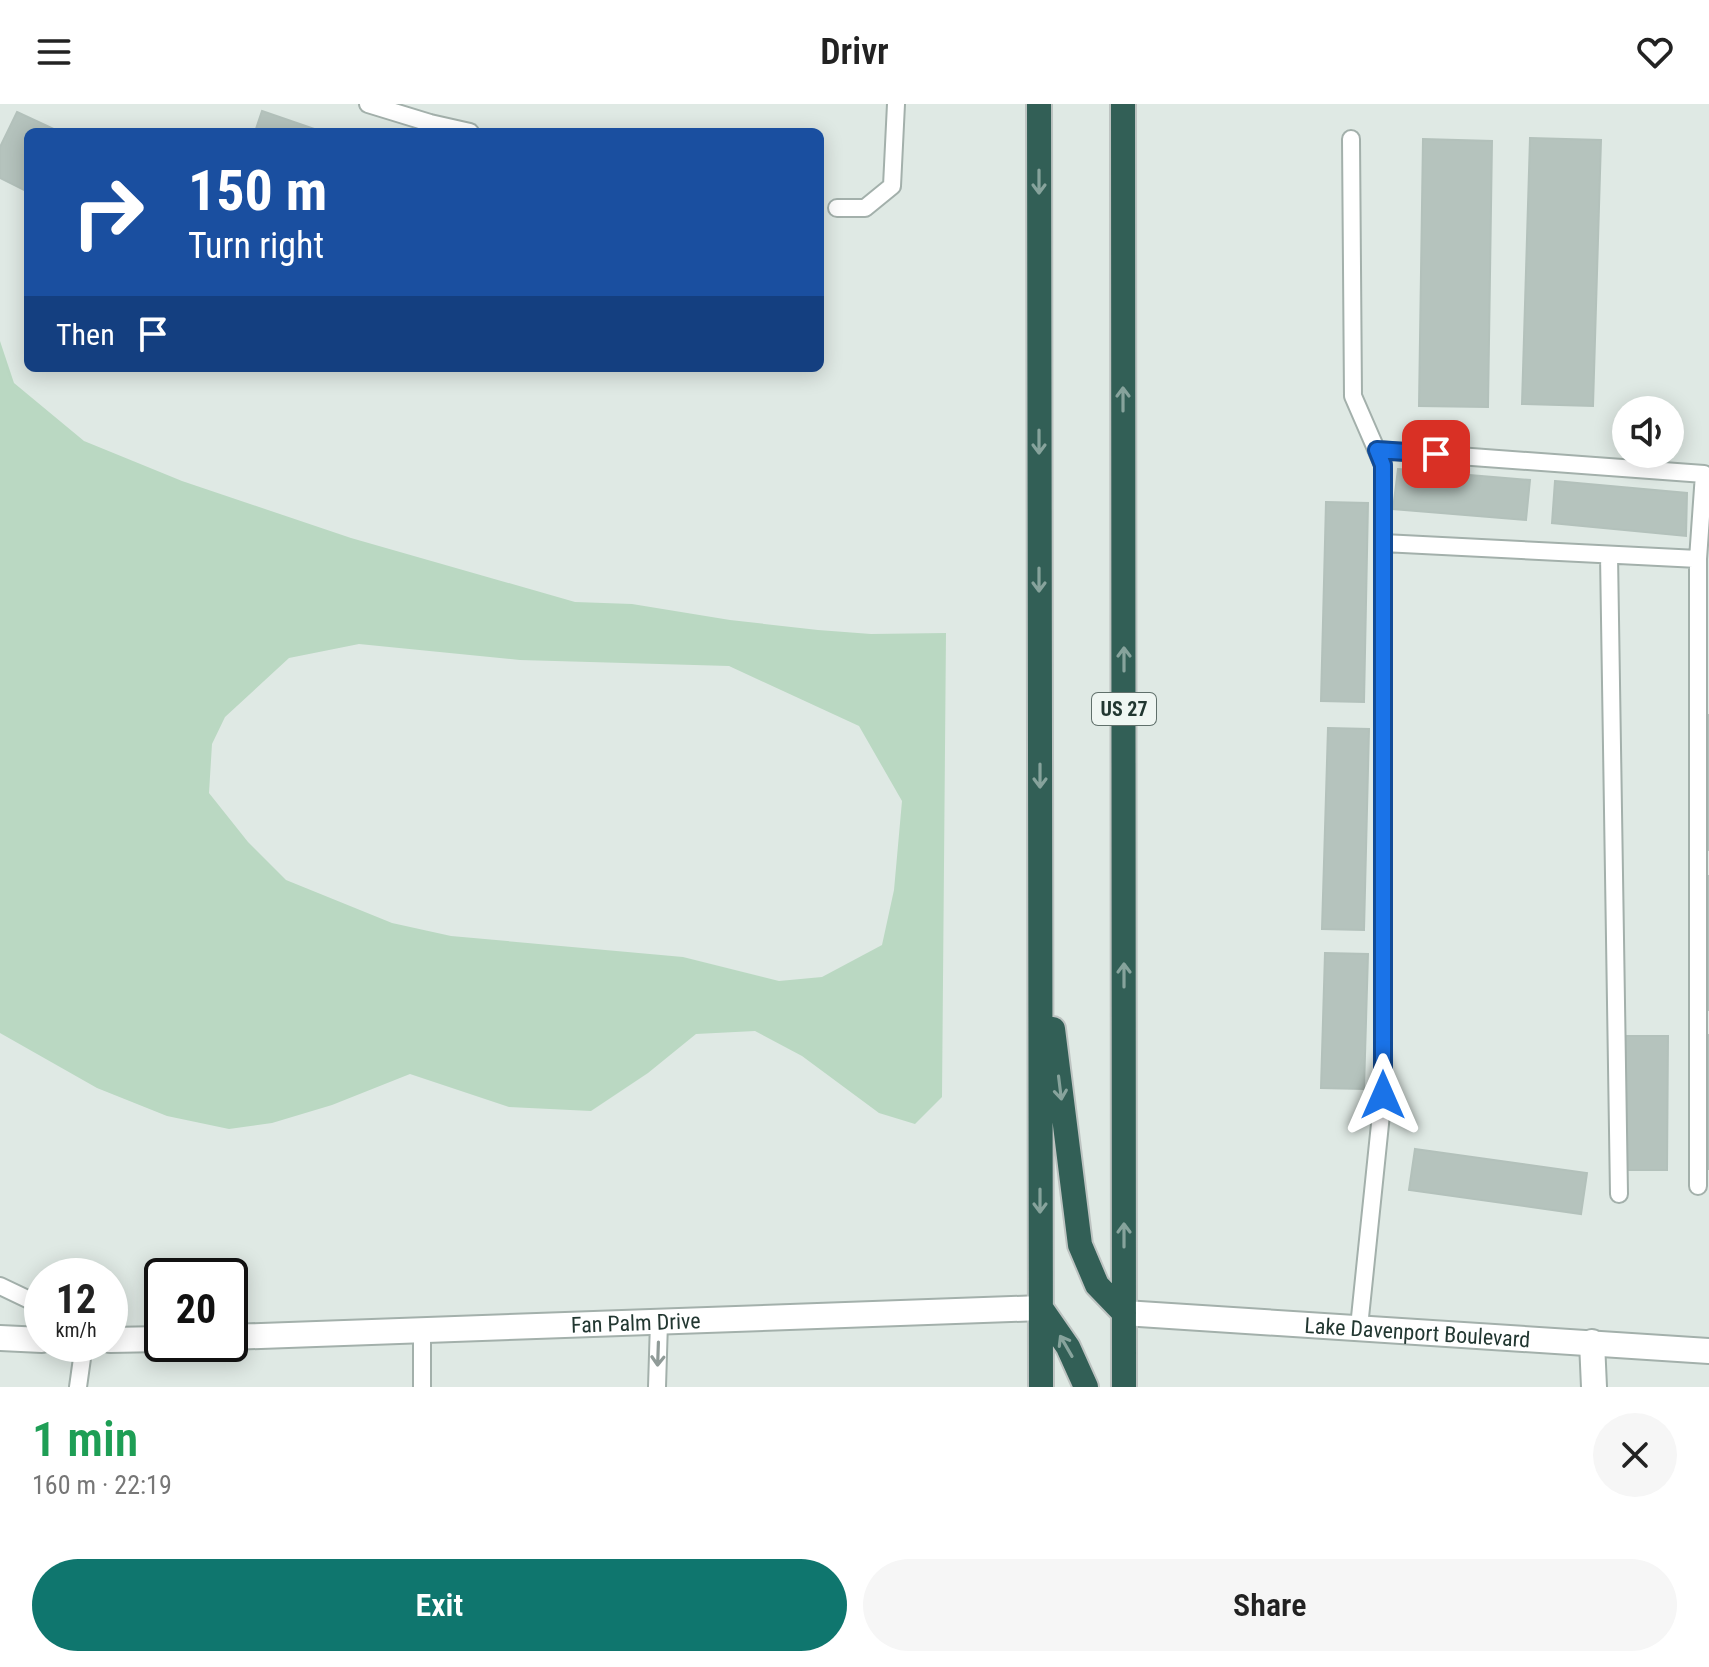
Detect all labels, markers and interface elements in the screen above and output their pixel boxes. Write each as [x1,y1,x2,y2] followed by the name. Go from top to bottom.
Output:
[32,30,76,74] icon: menu
[1633,30,1677,74] icon: heart
[820,31,889,73] text: Drivr
[188,158,327,224] text: 150 m
[56,160,160,264] icon: right
[1031,168,1047,195] one-way arrow
[188,225,324,267] text: Turn right
[131,312,175,356] icon: arrive
[56,317,115,352] text: Then
[1115,386,1131,413] one-way arrow
[1612,396,1684,468] map controls
[1612,396,1684,468] button: sound
[1402,420,1470,488] pin
[1031,428,1047,455] one-way arrow
[1414,432,1458,476] icon: arrive
[1031,566,1047,593] one-way arrow
[1116,646,1132,673] one-way arrow
[1092,693,1156,725] road number: US 27
[1032,762,1048,789] one-way arrow
[1116,962,1132,989] one-way arrow
[1341,1053,1425,1137] position arrow
[1053,1074,1068,1101] one-way arrow
[1032,1187,1048,1214] one-way arrow
[1116,1222,1132,1249] one-way arrow
[144,1258,248,1362] speed limit sign: 20
[56,1276,96,1323] text: 12
[570,1308,701,1337] street label: Fan Palm Drive
[1304,1312,1531,1352] street label: Lake Davenport Boulevard
[55,1318,97,1342] text: km/h
[1058,1335,1074,1358] one-way arrow
[651,1340,666,1367] one-way arrow
[32,1411,138,1468] text: 1 min
[1593,1413,1677,1497] button: close
[32,1470,172,1500] text: 160 m · 22:19
[32,1559,847,1651] button: Exit
[863,1559,1677,1651] button: Share

